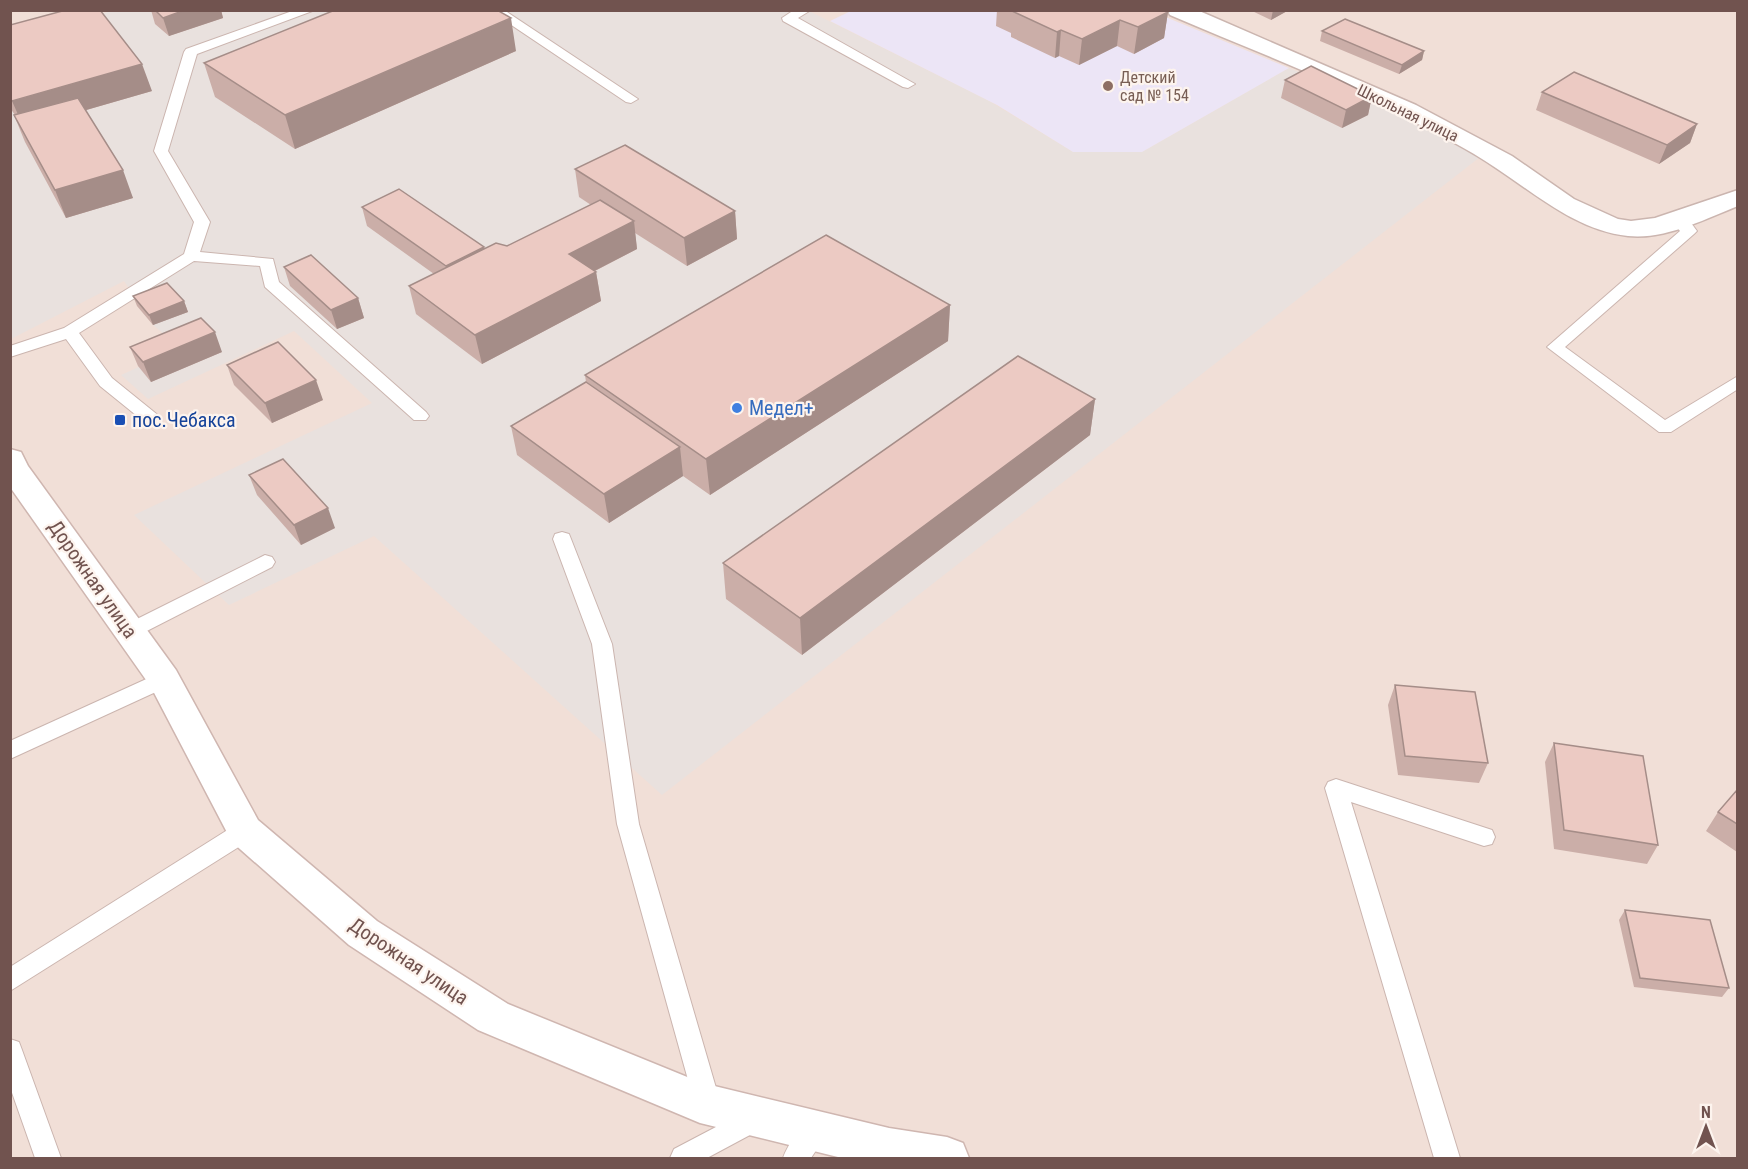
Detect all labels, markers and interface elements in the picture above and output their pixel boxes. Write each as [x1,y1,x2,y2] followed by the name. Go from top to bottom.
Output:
[1120,68,1189,105] place label: Детский сад № 154
[1101,79,1115,93] marker: Детский сад № 154
[1354,80,1462,146] street label: Школьная улица
[749,396,814,420] place label: Медел+
[730,401,744,415] marker: Медел+
[132,408,236,432] place label: пос.Чебакса
[113,413,127,427] marker: пос.Чебакса
[43,515,143,643] street label: Дорожная улица
[345,912,473,1010] street label: Дорожная улица
[1676,1097,1736,1157] north arrow
[1701,1103,1711,1122] text: N

